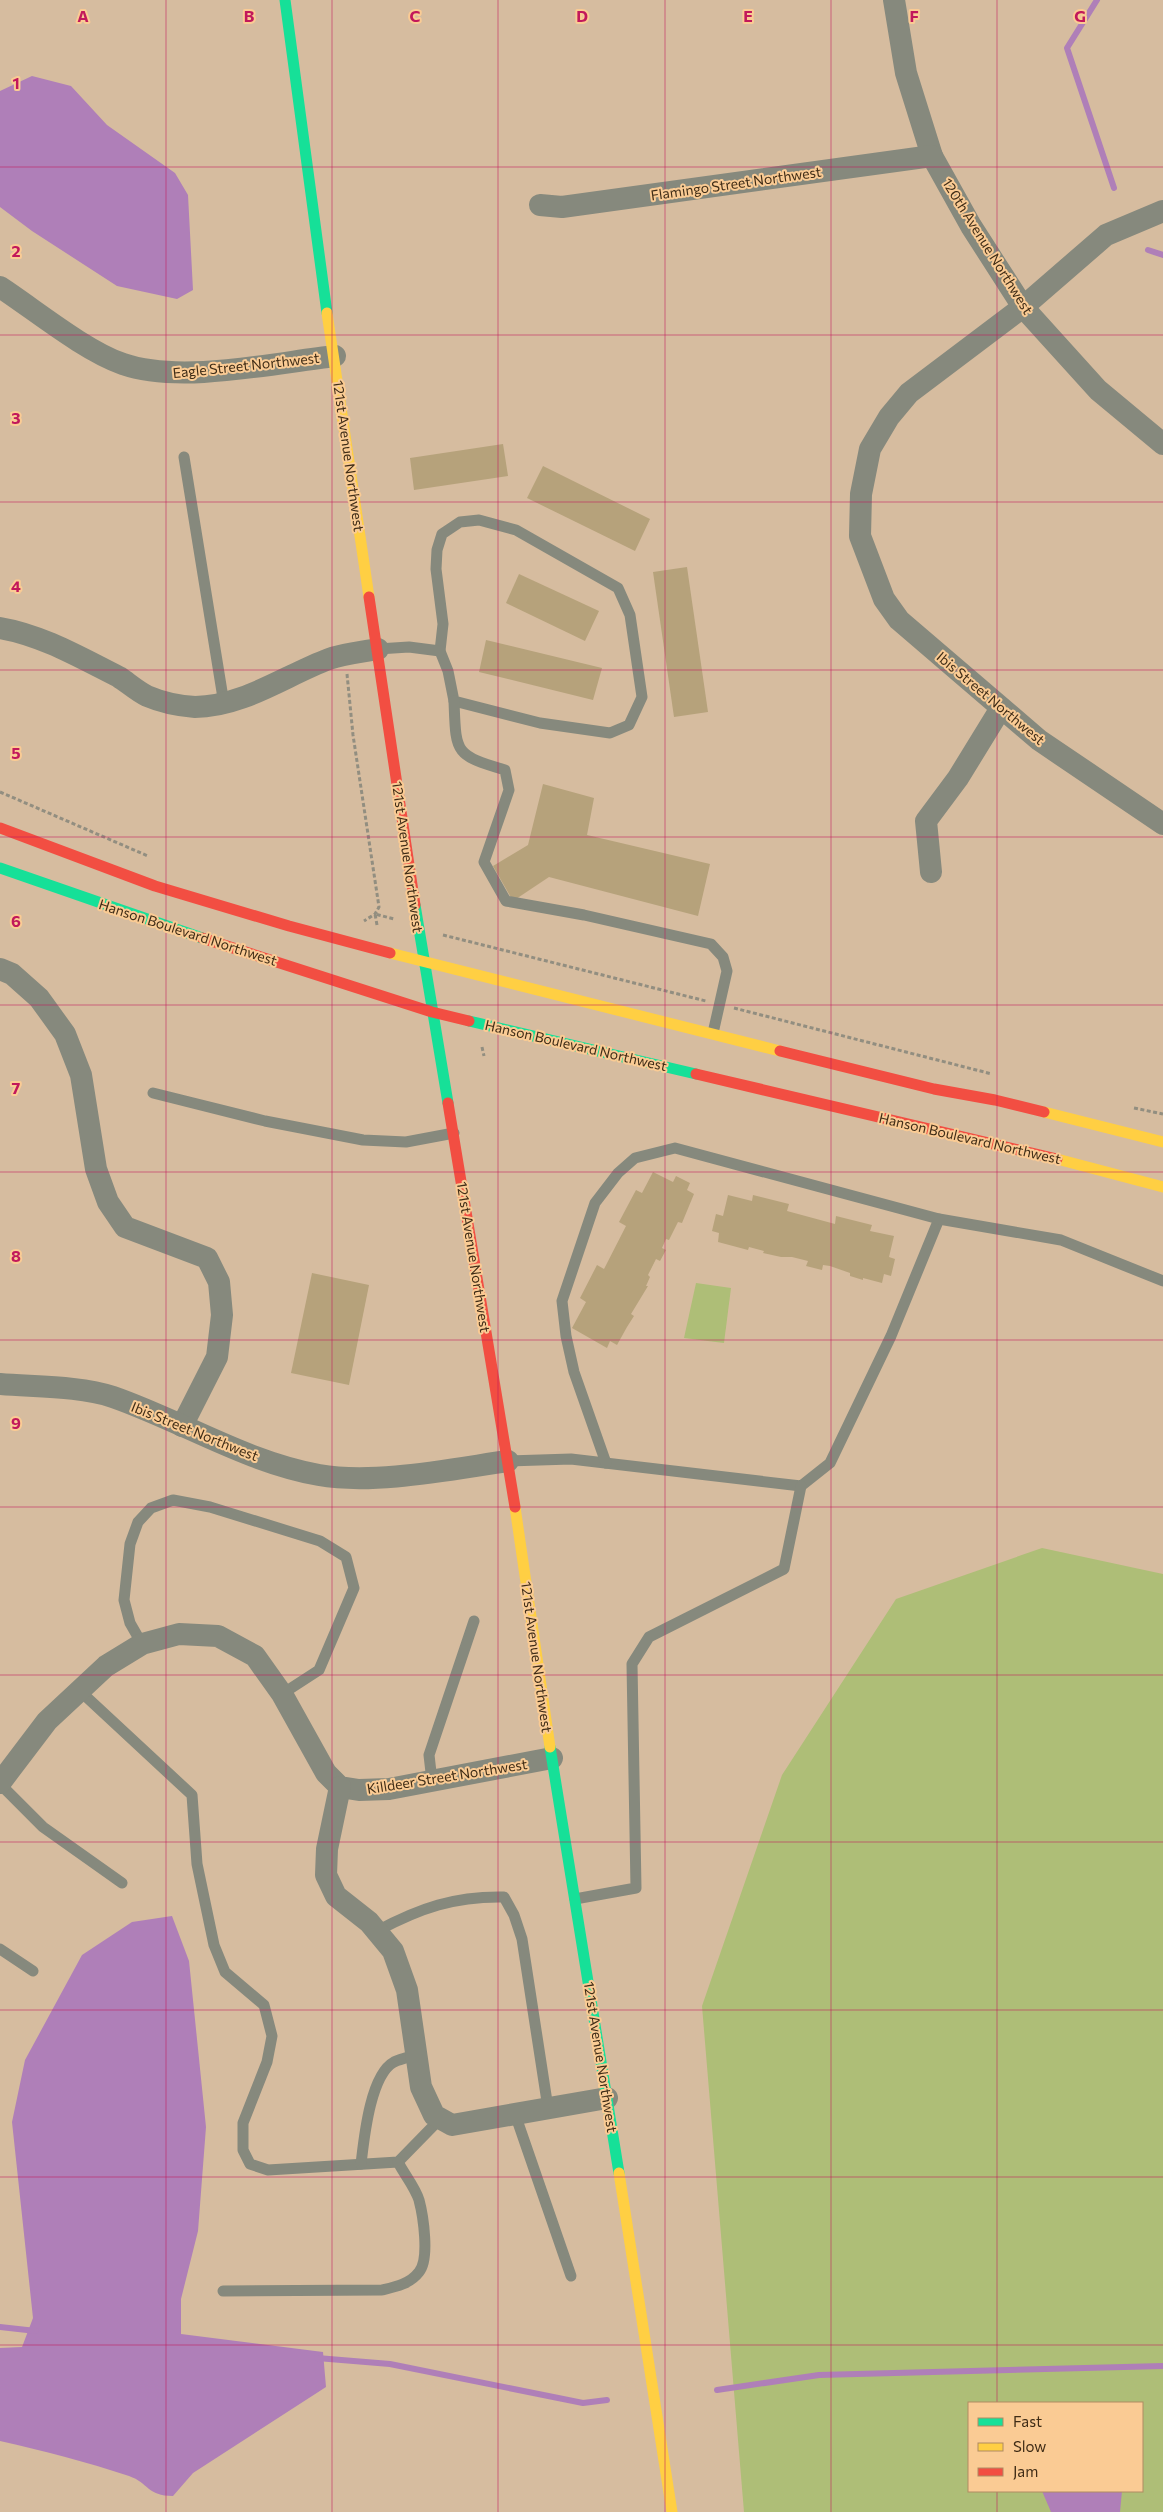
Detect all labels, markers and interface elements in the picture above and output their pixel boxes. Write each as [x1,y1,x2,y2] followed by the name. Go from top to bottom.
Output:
[77,6,89,25] text: A
[244,6,255,25] text: B
[410,6,421,25] text: C
[576,6,588,25] text: D
[743,6,753,25] text: E
[909,6,919,25] text: F
[1074,6,1086,25] text: G
[12,73,20,92] text: 1
[650,163,823,203] street label: Flamingo Street Northwest
[939,175,1037,317] street label: 120th Avenue Northwest
[11,241,21,260] text: 2
[172,349,321,381] street label: Eagle Street Northwest
[330,379,368,533] street label: 121st Avenue Northwest
[11,408,21,427] text: 3
[11,576,21,595] text: 4
[934,648,1049,748] street label: Ibis Street Northwest
[11,743,21,762] text: 5
[389,780,427,934] street label: 121st Avenue Northwest
[97,895,279,969] street label: Hanson Boulevard Northwest
[11,911,21,930] text: 6
[483,1016,669,1074] street label: Hanson Boulevard Northwest
[12,1078,21,1097] text: 7
[877,1109,1063,1167] street label: Hanson Boulevard Northwest
[454,1180,494,1334] street label: 121st Avenue Northwest
[11,1246,21,1265] text: 8
[129,1398,261,1464] street label: Ibis Street Northwest
[11,1413,21,1432] text: 9
[518,1580,556,1734] street label: 121st Avenue Northwest
[366,1755,529,1797] street label: Killdeer Street Northwest
[581,1980,621,2134] street label: 121st Avenue Northwest
[968,2402,1143,2492] legend
[1013,2412,1042,2430] text: Fast
[1013,2437,1046,2455] text: Slow
[1013,2462,1038,2480] text: Jam

